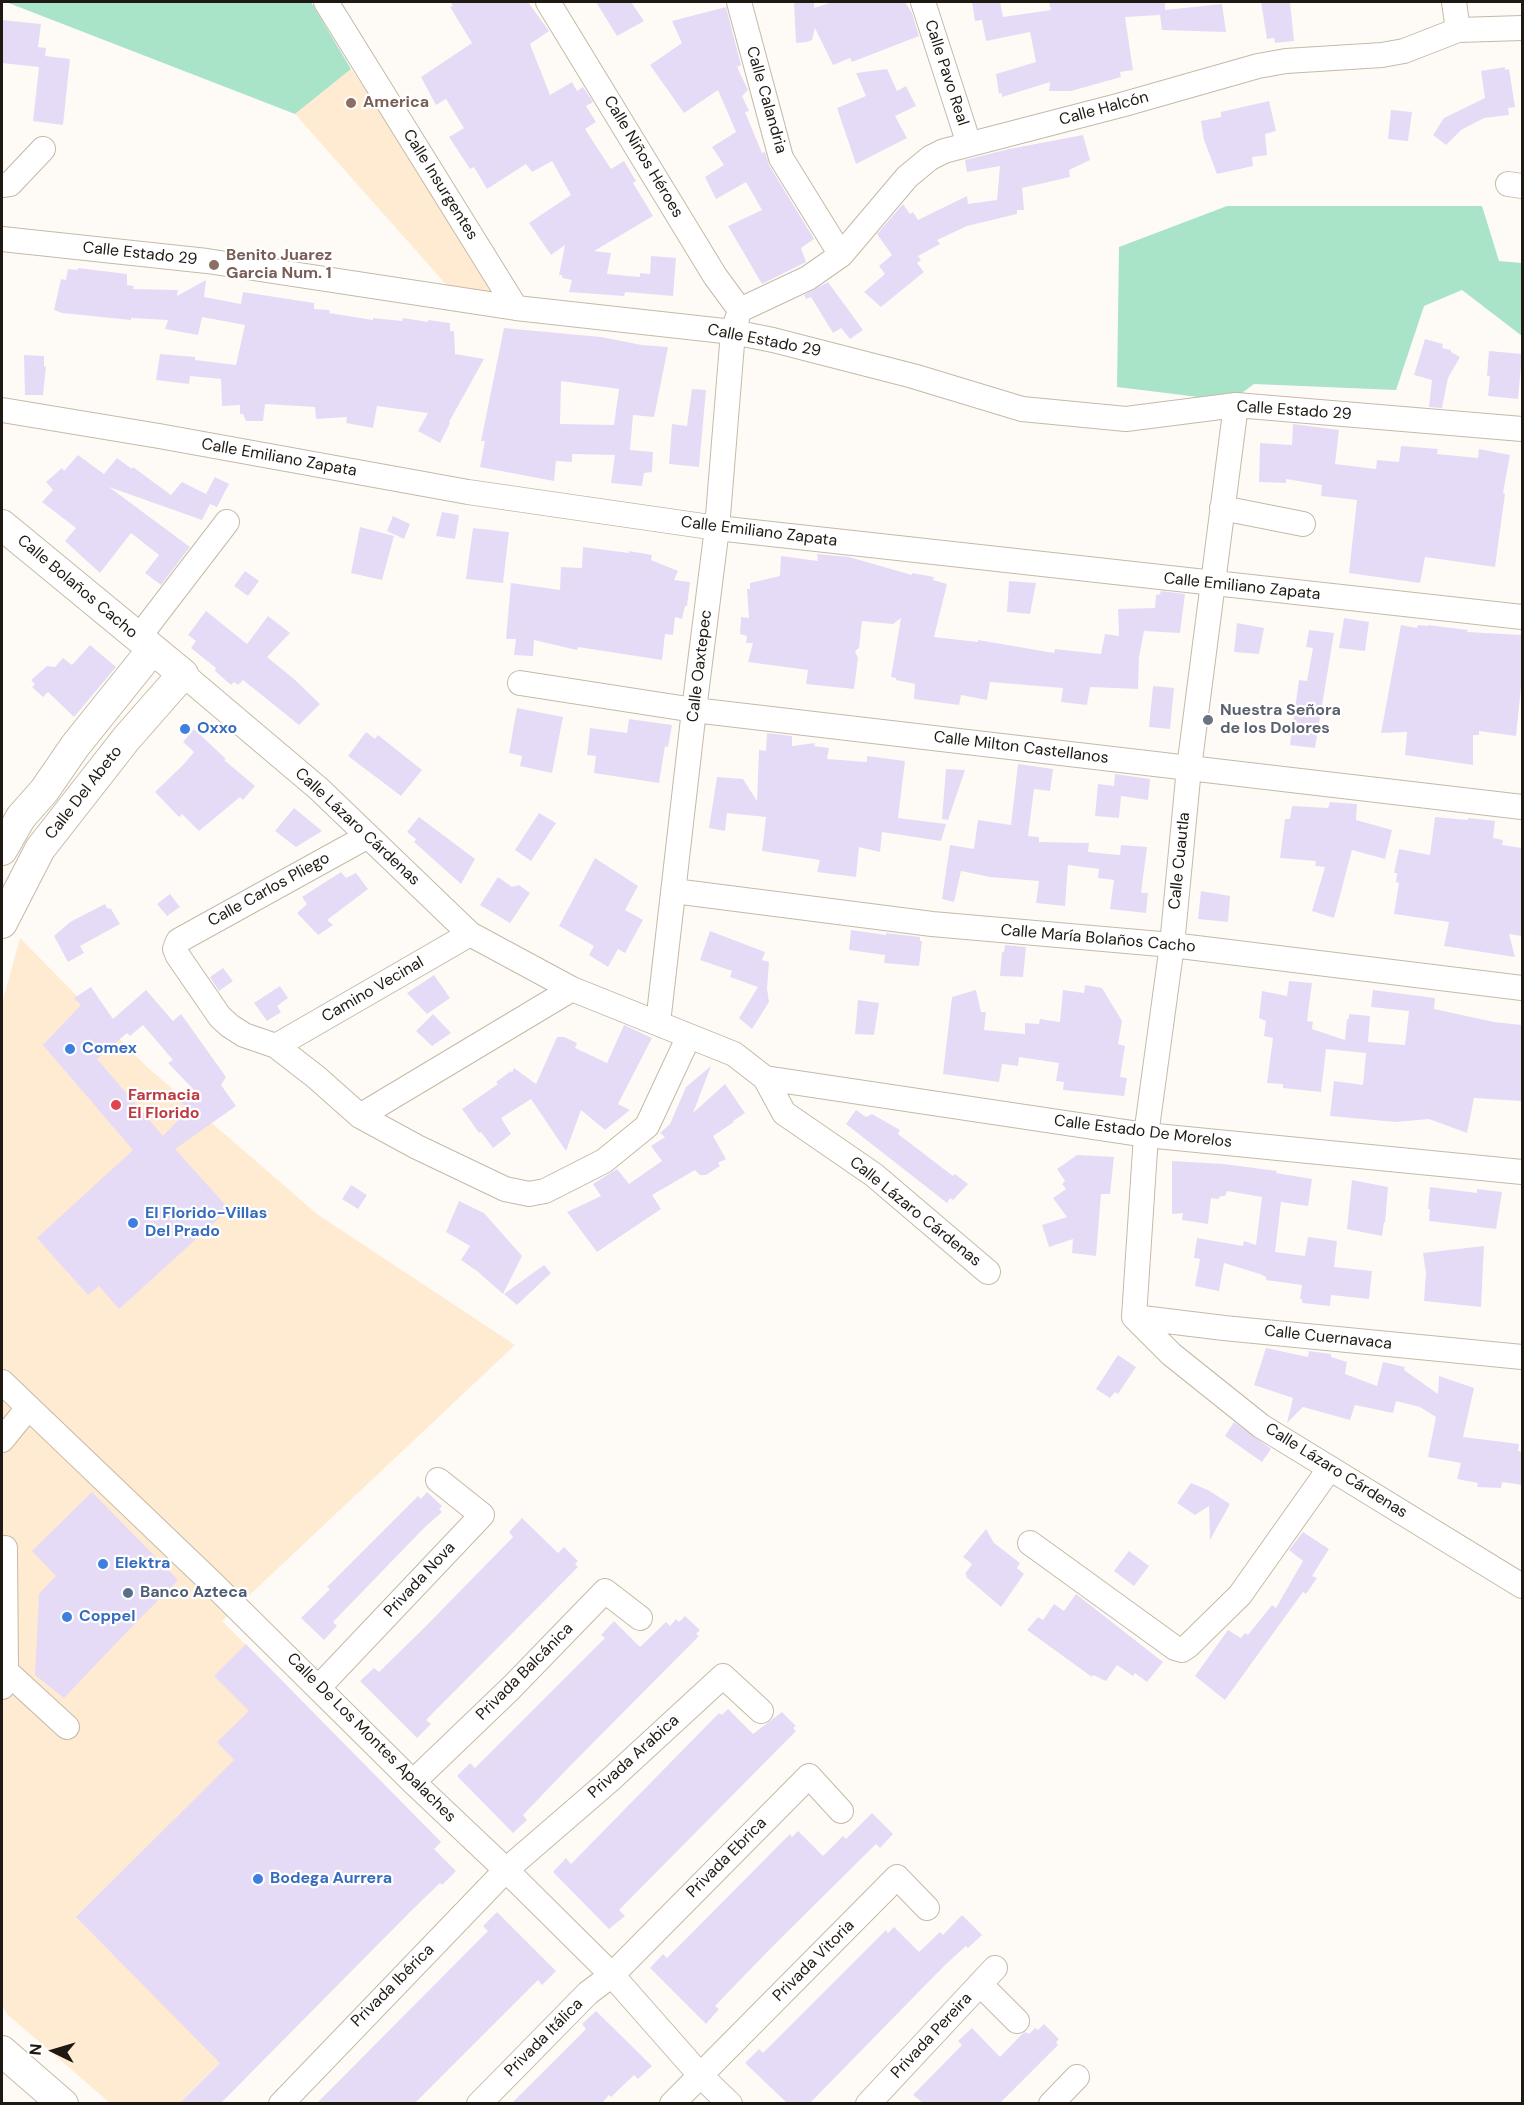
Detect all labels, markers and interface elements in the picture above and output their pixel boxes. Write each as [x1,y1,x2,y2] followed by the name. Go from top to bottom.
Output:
[920,18,972,128] street label: Calle Pavo Real
[742,44,790,156] street label: Calle Calandria
[1057,88,1151,130] street label: Calle Halcón
[363,93,429,113] place label: America
[599,93,687,221] street label: Calle Niños Héroes
[344,96,358,110] marker: America
[398,126,482,244] street label: Calle Insurgentes
[82,238,198,270] street label: Calle Estado 29
[226,246,332,284] place label: Benito Juarez Garcia Num. 1
[207,258,221,272] marker: Benito Juarez Garcia Num. 1
[706,321,822,361] street label: Calle Estado 29
[1236,397,1352,425] street label: Calle Estado 29
[200,435,358,481] street label: Calle Emiliano Zapata
[680,513,838,551] street label: Calle Emiliano Zapata
[13,531,141,643] street label: Calle Bolaños Cacho
[1163,569,1321,605] street label: Calle Emiliano Zapata
[684,609,716,723] street label: Calle Oaxtepec
[1220,701,1341,739] place label: Nuestra Señora de los Dolores
[1201,713,1215,727] marker: Nuestra Señora de los Dolores
[197,719,237,739] place label: Oxxo
[178,722,192,736] marker: Oxxo
[932,728,1110,768] street label: Calle Milton Castellanos
[41,742,127,844] street label: Calle Del Abeto
[290,764,424,890] street label: Calle Lázaro Cárdenas
[1165,811,1195,911] street label: Calle Cuautla
[205,849,333,931] street label: Calle Carlos Pliego
[1000,921,1196,957] street label: Calle María Bolaños Cacho
[319,953,427,1027] street label: Camino Vecinal
[82,1039,137,1059] place label: Comex
[63,1042,77,1056] marker: Comex
[128,1086,200,1124] place label: Farmacia El Florido
[109,1098,123,1112] marker: Farmacia El Florido
[1053,1112,1233,1152] street label: Calle Estado De Morelos
[845,1153,985,1271] street label: Calle Lázaro Cárdenas
[145,1204,267,1242] place label: El Florido-Villas Del Prado
[126,1216,140,1230] marker: El Florido-Villas Del Prado
[1263,1322,1393,1354] street label: Calle Cuernavaca
[1261,1419,1411,1523] street label: Calle Lázaro Cárdenas
[380,1538,460,1622] street label: Privada Nova
[115,1554,170,1574] place label: Elektra
[96,1557,110,1571] marker: Elektra
[140,1583,247,1603] place label: Banco Azteca
[121,1586,135,1600] marker: Banco Azteca
[79,1607,135,1627] place label: Coppel
[60,1610,74,1624] marker: Coppel
[472,1619,578,1725] street label: Privada Balcánica
[282,1649,460,1827] street label: Calle De Los Montes Apalaches
[585,1711,683,1803] street label: Privada Arabica
[683,1814,771,1902] street label: Privada Ebrica
[270,1869,392,1889] place label: Bodega Aurrera
[251,1872,265,1886] marker: Bodega Aurrera
[769,1916,859,2006] street label: Privada Vitoria
[348,1941,438,2031] street label: Privada Ibérica
[888,1989,976,2083] street label: Privada Pereira
[501,1995,587,2081] street label: Privada Itálica
[24,2021,84,2081] north arrow
[25,2043,47,2056] text: N

